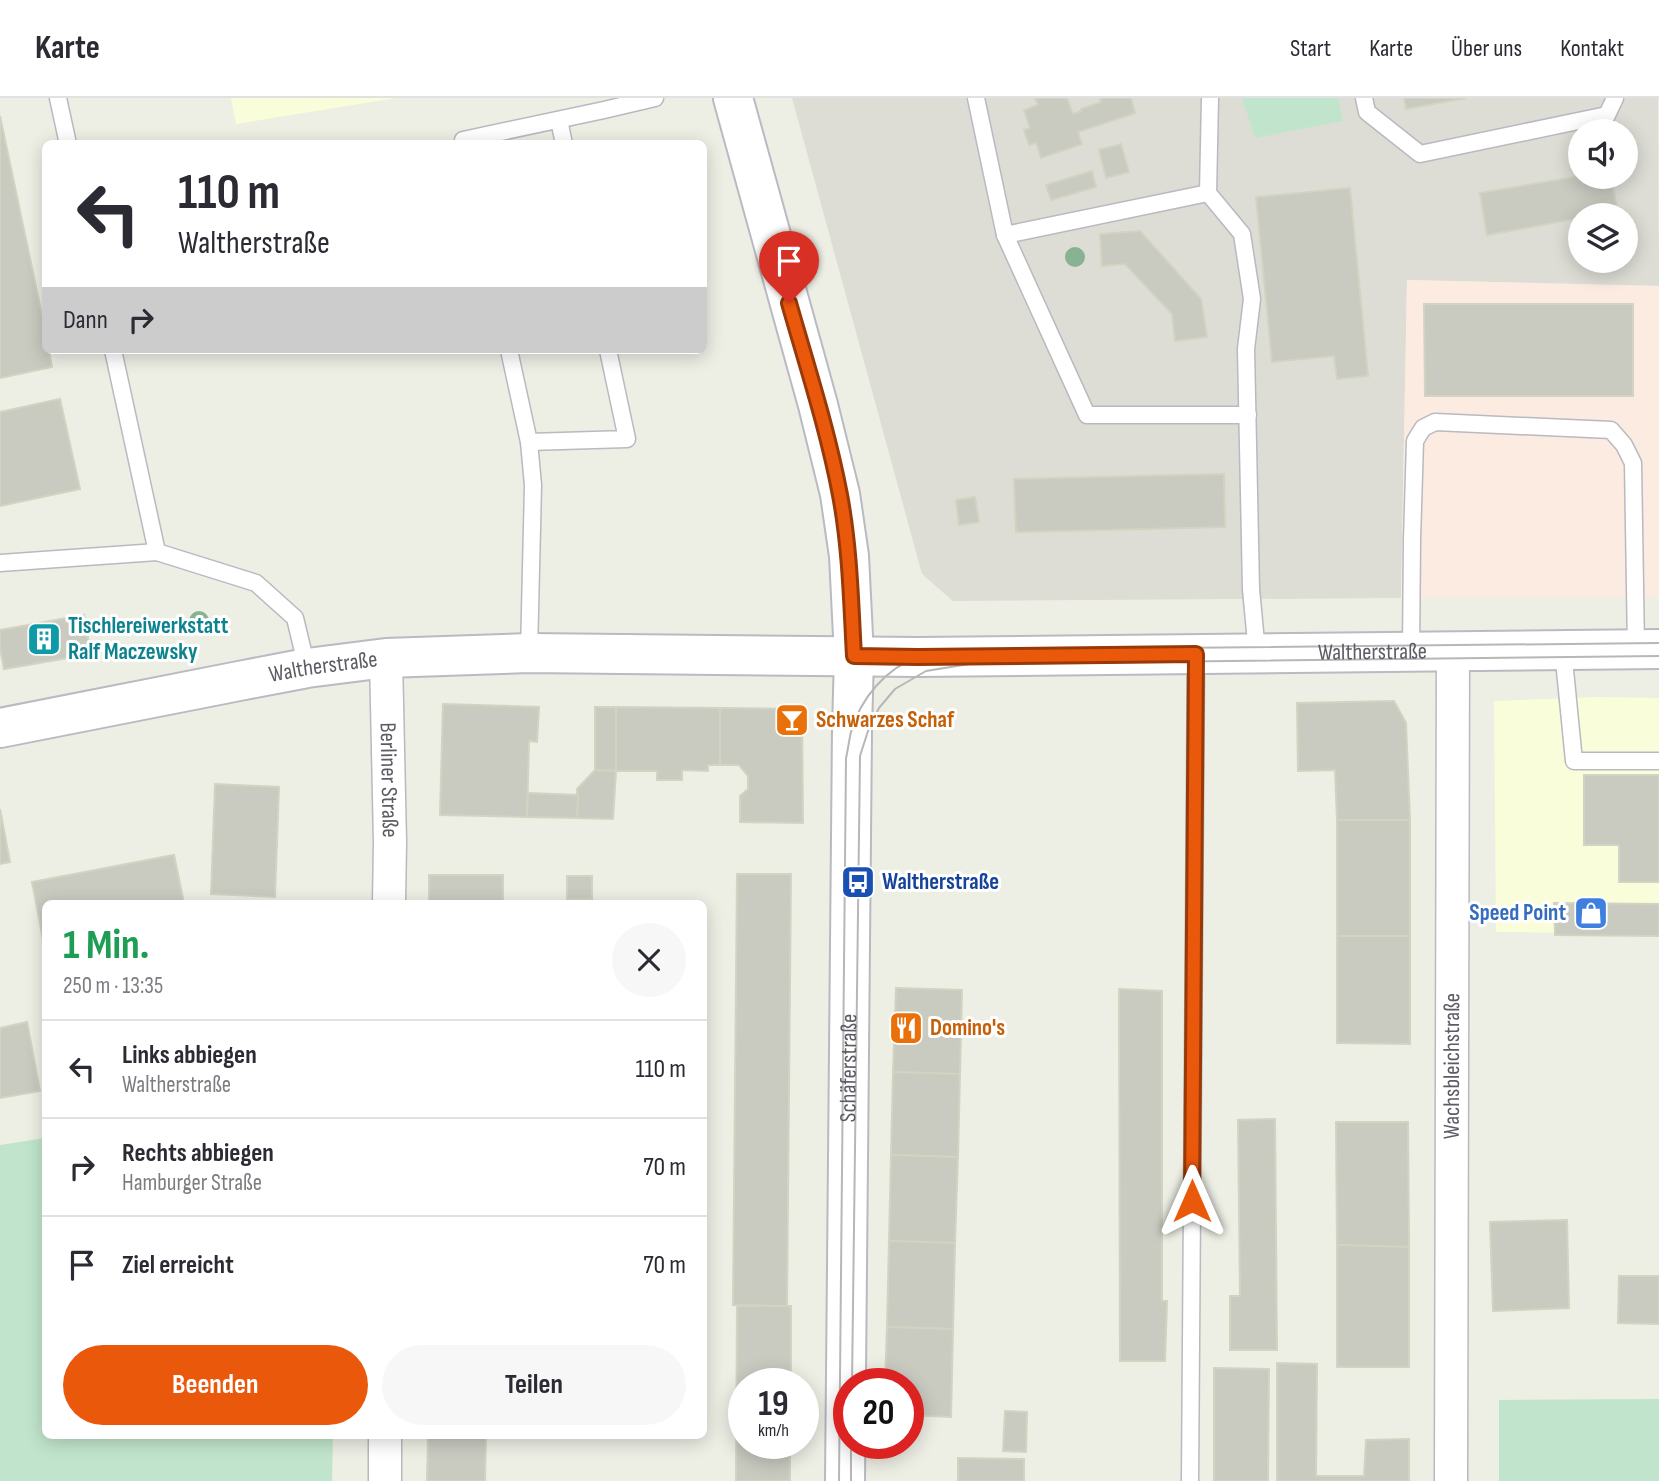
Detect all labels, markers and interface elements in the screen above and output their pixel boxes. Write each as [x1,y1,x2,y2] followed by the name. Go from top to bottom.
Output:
[35,28,100,68] text: Karte
[1290,34,1331,63] text: Start
[1369,34,1413,63] text: Karte
[1451,34,1522,63] text: Über uns
[1560,34,1624,63] text: Kontakt
[1568,119,1638,273] map controls
[1568,119,1638,189] button: sound
[178,164,280,223] text: 110 m
[63,168,154,259] icon: left
[1568,203,1638,273] button: layers
[178,224,330,263] text: Waltherstraße
[759,231,819,303] pin
[770,242,808,280] icon: arrive
[122,301,160,339] icon: right
[63,305,108,336] text: Dann
[68,612,229,666] place label: Tischlereiwerkstatt Ralf Maczewsky
[25,620,63,658] building icon: Tischlereiwerkstatt Ralf Maczewsky
[1318,638,1427,667] street label: Waltherstraße
[267,645,379,689] street label: Waltherstraße
[773,701,811,739] bar icon: Schwarzes Schaf
[816,706,955,734] place label: Schwarzes Schaf
[373,722,404,838] street label: Berliner Straße
[839,863,877,901] bus stop icon: Waltherstraße
[882,868,999,896] place label: Waltherstraße
[1572,894,1610,932] shop icon: Speed Point
[1469,899,1566,927] place label: Speed Point
[63,920,149,971] text: 1 Min.
[612,923,686,997] button: close
[63,972,163,1000] text: 250 m · 13:35
[1438,993,1466,1139] street label: Wachsbleichstraße
[887,1009,925,1047] restaurant icon: Domino's
[834,1014,863,1123] street label: Schäferstraße
[930,1014,1005,1042] place label: Domino's
[122,1040,257,1071] text: Links abbiegen
[63,1050,101,1088] icon: left
[635,1054,686,1085] text: 110 m
[122,1071,231,1099] text: Waltherstraße
[122,1138,274,1169] text: Rechts abbiegen
[63,1148,101,1186] icon: right
[643,1152,686,1183] text: 70 m
[1155,1164,1229,1238] position arrow
[122,1169,262,1197] text: Hamburger Straße
[63,1246,101,1284] icon: arrive
[122,1250,234,1281] text: Ziel erreicht
[643,1250,686,1281] text: 70 m
[63,1345,368,1425] button: Beenden
[382,1345,686,1425] button: Teilen
[833,1368,924,1459] speed limit sign: 20
[758,1383,789,1426] text: 19
[758,1420,789,1441] text: km/h

